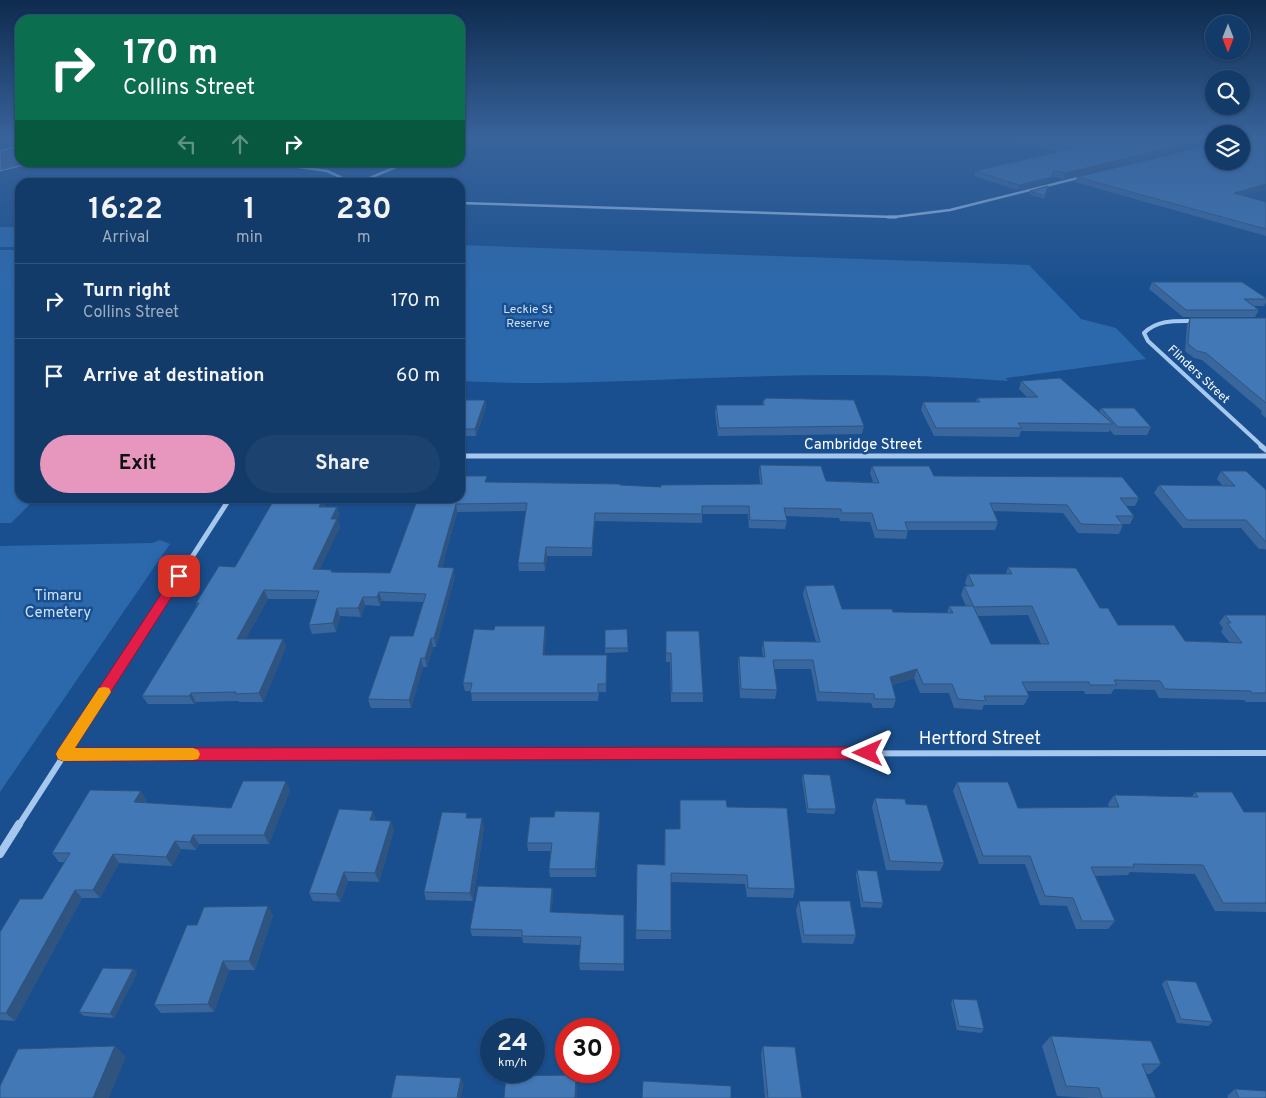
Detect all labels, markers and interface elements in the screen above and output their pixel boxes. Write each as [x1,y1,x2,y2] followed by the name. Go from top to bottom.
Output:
[1205,15,1250,60] north arrow
[1205,15,1250,170] map controls
[123,32,218,76] text: 170 m
[40,35,105,100] icon: right
[1205,70,1250,115] button: search
[123,75,255,102] text: Collins Street
[1205,125,1250,170] button: layers
[173,130,201,158] icon: left
[226,130,254,158] icon: ahead
[279,130,307,158] icon: right
[88,192,163,229] text: 16:22
[243,192,255,229] text: 1
[336,192,392,229] text: 230
[102,228,149,248] text: Arrival
[236,228,263,248] text: min
[357,228,371,248] text: m
[83,279,171,303] text: Turn right
[40,287,68,315] icon: right
[391,289,440,313] text: 170 m
[503,302,553,332] park label: Leckie St Reserve
[83,303,179,323] text: Collins Street
[1164,342,1233,408] street label: Flinders Street
[40,362,68,390] icon: arrive
[83,364,264,388] text: Arrive at destination
[396,364,440,388] text: 60 m
[40,435,235,493] button: Exit
[245,435,440,493] button: Share
[804,436,922,455] street label: Cambridge Street
[158,555,200,597] pin
[165,562,193,590] icon: arrive
[25,587,91,623] park label: Timaru Cemetery
[841,726,893,778] position arrow
[919,728,1041,751] street label: Hertford Street
[555,1018,620,1083] speed limit sign: 30
[497,1028,528,1060] text: 24
[498,1055,527,1071] text: km/h

